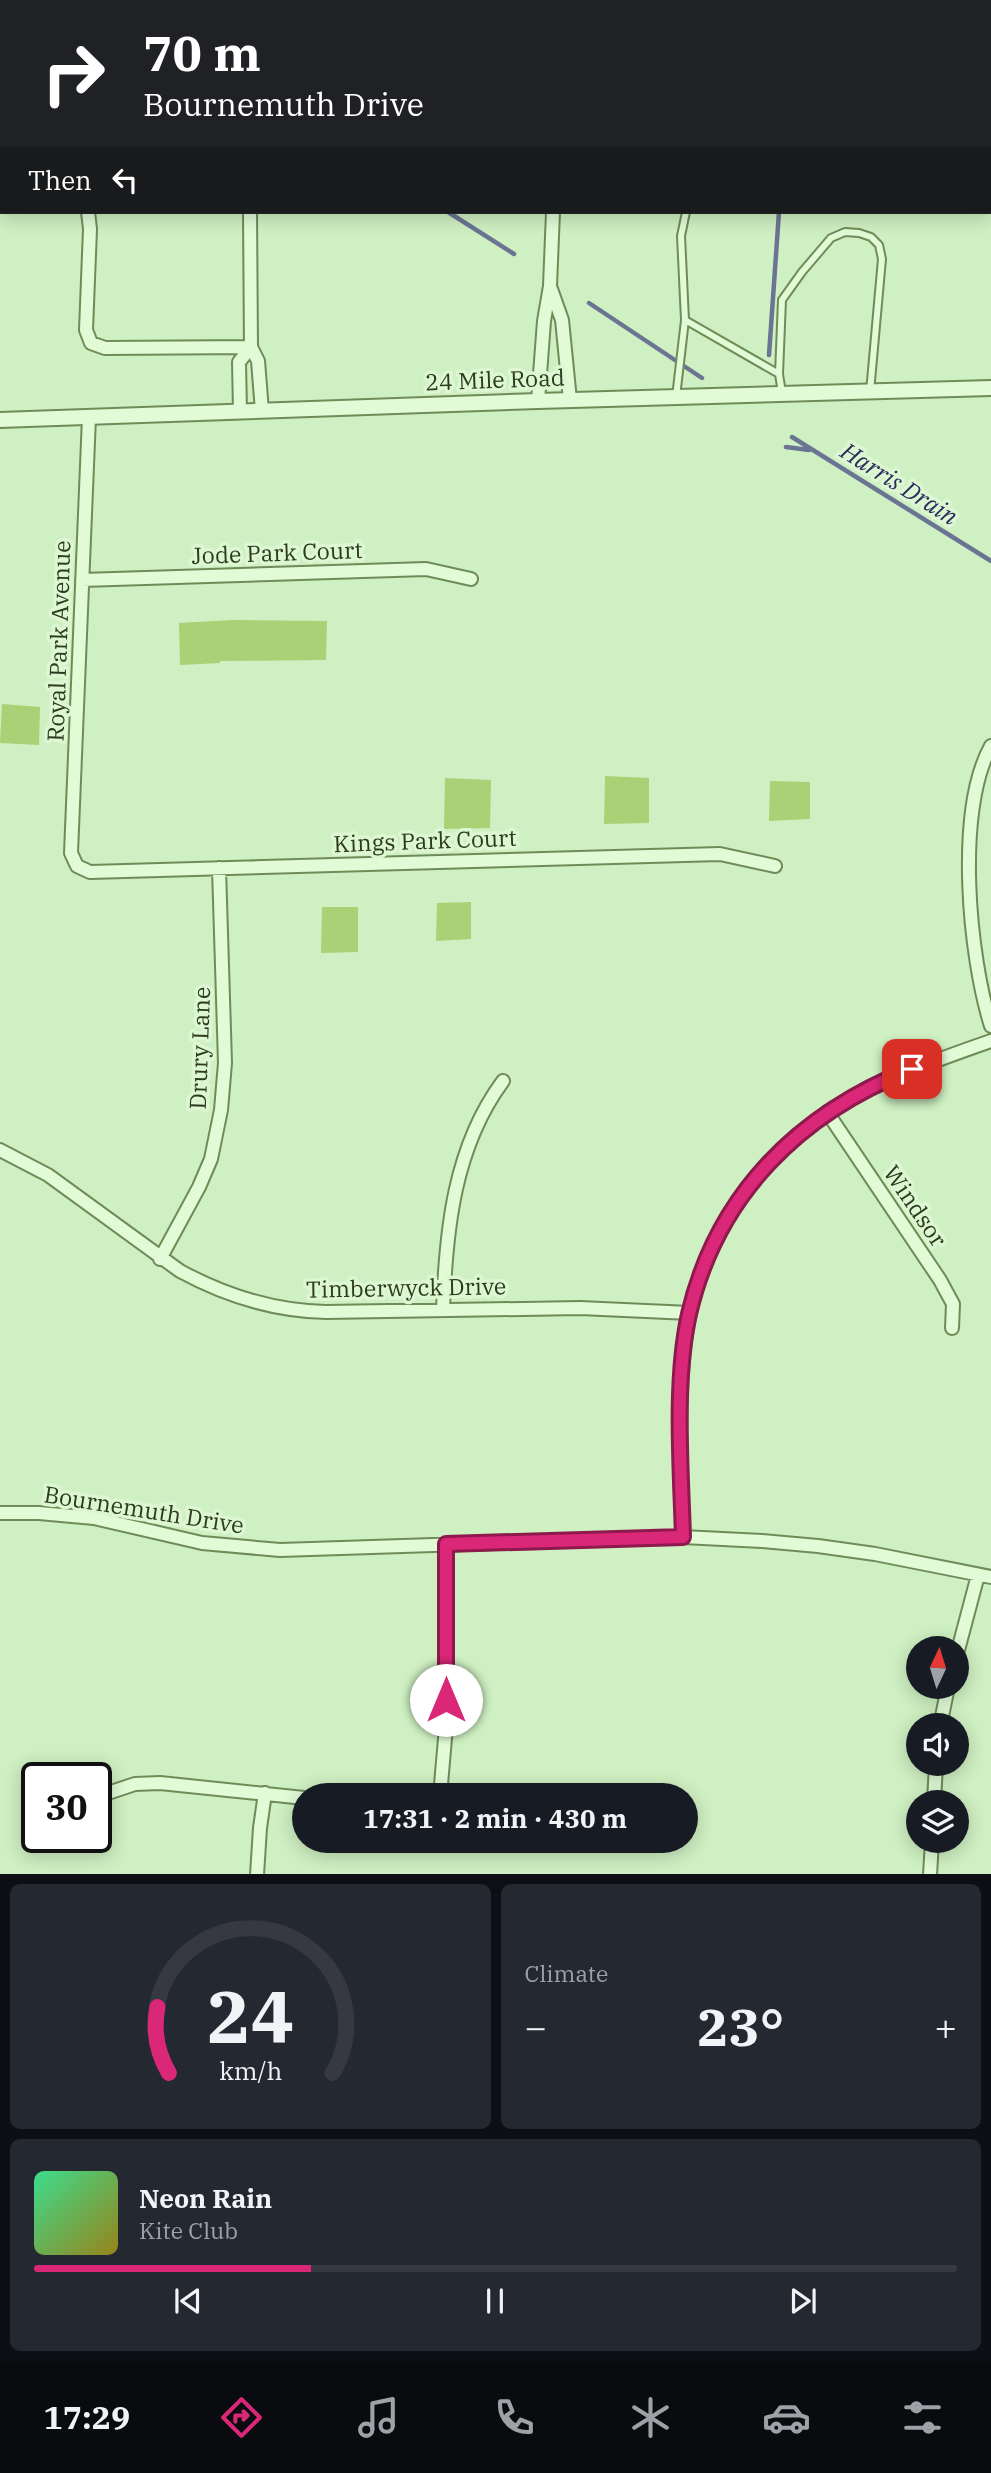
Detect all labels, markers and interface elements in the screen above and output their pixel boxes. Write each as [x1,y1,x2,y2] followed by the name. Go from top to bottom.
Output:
[143,21,261,84] text: 70 m
[28,28,119,119] icon: right
[143,83,424,125] text: Bournemuth Drive
[106,161,144,199] icon: left
[28,163,92,197] text: Then
[425,362,565,396] street label: 24 Mile Road
[834,434,964,532] water label: Harris Drain
[191,534,363,570] street label: Jode Park Court
[39,540,77,742] street label: Royal Park Avenue
[333,822,517,858] street label: Kings Park Court
[182,986,216,1110] street label: Drury Lane
[882,1039,942,1099] pin
[893,1050,931,1088] icon: arrive
[878,1159,954,1252] street label: Windsor
[306,1270,506,1304] street label: Timberwyck Drive
[42,1478,246,1540] street label: Bournemuth Drive
[906,1636,970,1699] north arrow
[906,1636,969,1853] map controls
[409,1663,483,1737] position arrow
[906,1713,969,1776] button: sound
[21,1762,112,1853] speed limit sign: 30
[906,1790,969,1853] button: layers
[363,1801,627,1835] text: 17:31 · 2 min · 430 m
[525,1958,608,1988] text: Climate
[207,1968,294,2063] text: 24
[697,1993,784,2060] text: 23°
[525,2002,547,2051] text: −
[934,2002,957,2051] text: +
[219,2053,282,2086] text: km/h
[139,2181,272,2215] text: Neon Rain
[139,2215,238,2245] text: Kite Club
[169,2282,207,2320] icon: previous
[476,2282,514,2320] icon: pause
[784,2282,822,2320] icon: next
[217,2393,266,2442] icon: directions
[354,2393,403,2442] icon: music
[490,2393,539,2442] icon: phone
[626,2393,675,2442] icon: climate
[762,2393,811,2442] icon: car
[898,2393,947,2442] icon: filters
[44,2396,130,2438] text: 17:29

